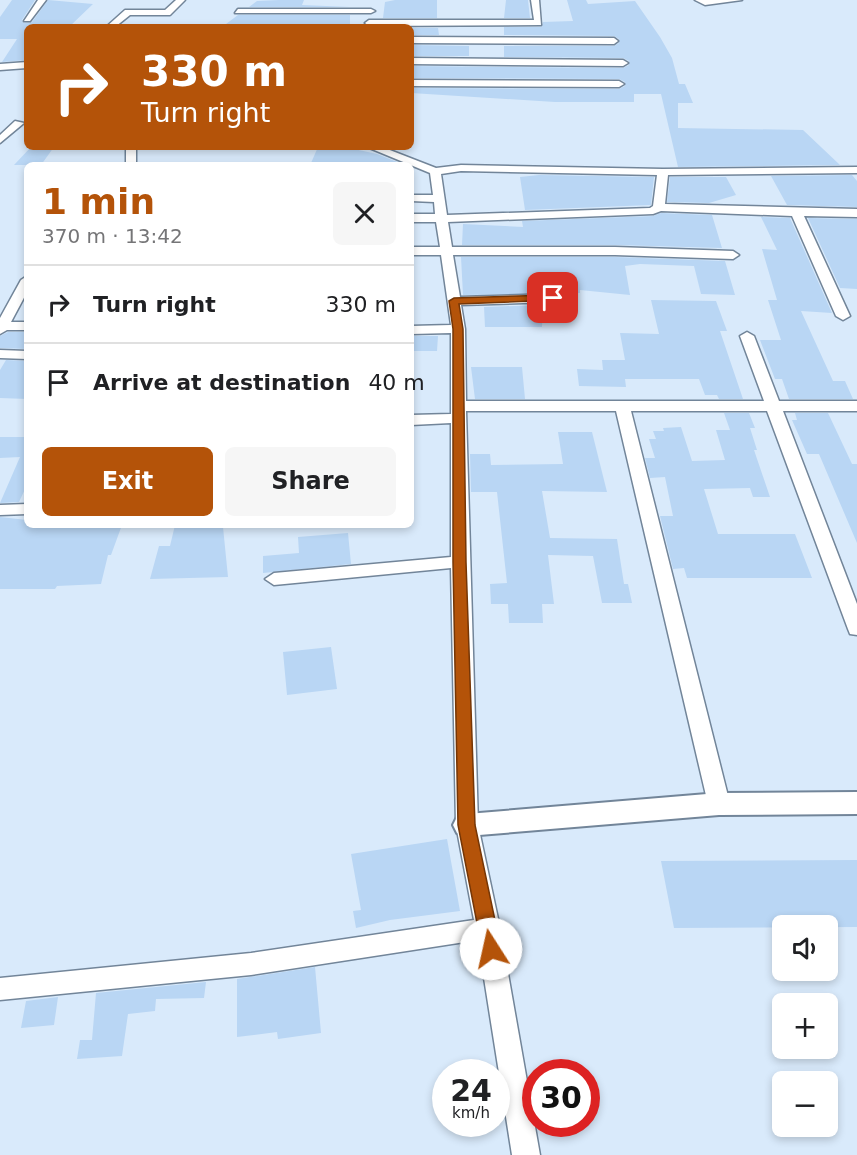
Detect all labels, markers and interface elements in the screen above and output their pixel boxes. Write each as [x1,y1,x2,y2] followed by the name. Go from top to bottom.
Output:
[141,47,287,96] text: 330 m
[42,48,120,126] icon: right
[141,97,270,128] text: Turn right
[42,181,155,222] text: 1 min
[333,182,396,245] button: close
[42,224,183,248] text: 370 m · 13:42
[527,272,578,323] pin
[536,281,569,314] icon: arrive
[42,288,75,321] icon: right
[93,292,216,317] text: Turn right
[326,292,396,317] text: 330 m
[42,366,75,399] icon: arrive
[93,370,350,395] text: Arrive at destination
[368,370,425,395] text: 40 m
[42,447,213,516] button: Exit
[225,447,396,516] button: Share
[772,915,838,1137] map controls
[772,915,838,981] button: sound
[459,917,523,981] position arrow
[772,993,838,1059] button: +
[522,1059,600,1137] speed limit sign: 30
[772,1071,838,1137] button: −
[450,1073,492,1108] text: 24
[452,1104,490,1122] text: km/h

